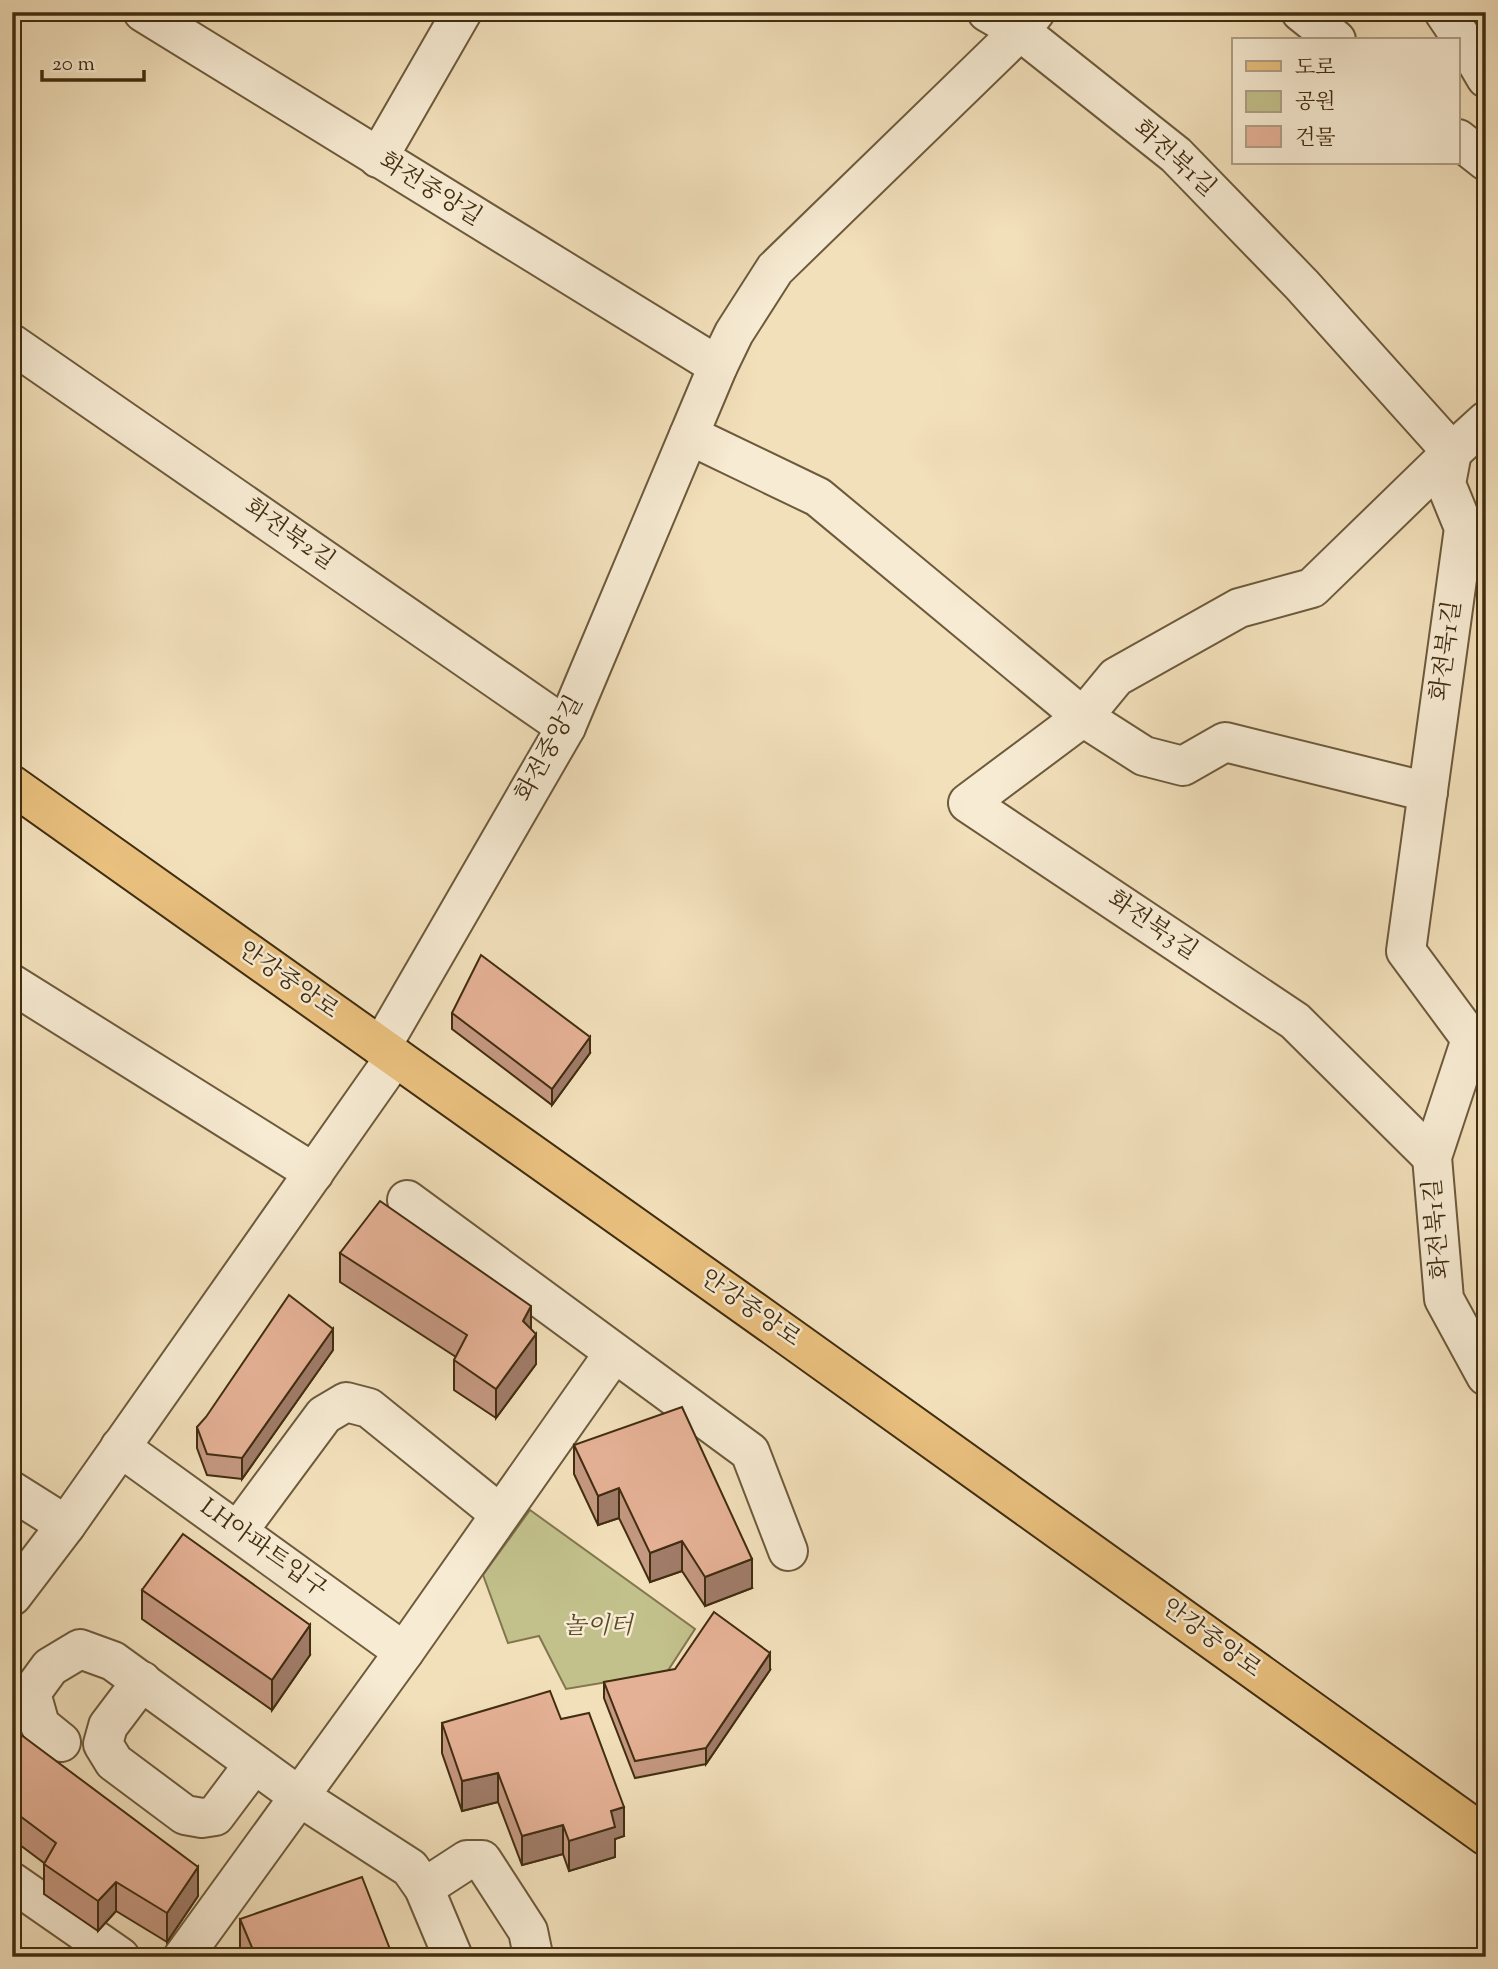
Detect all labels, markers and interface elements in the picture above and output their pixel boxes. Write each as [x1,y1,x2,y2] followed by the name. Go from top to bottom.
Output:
[42,38,144,82] scale bar
[1232,38,1460,164] legend
[52,50,95,80] text: 20 m
[1295,54,1336,84] text: 도로
[1295,88,1336,118] text: 공원
[1125,113,1223,205] street label: 화전북1길
[1295,124,1336,154] text: 건물
[372,145,488,235] street label: 화전중앙길
[237,491,341,579] street label: 화전북2길
[1423,599,1471,703] street label: 화전북1길
[508,690,592,808] street label: 화전중앙길
[1100,883,1204,969] street label: 화전북3길
[231,934,345,1028] street label: 안강중앙로
[1417,1177,1459,1281] street label: 화전북1길
[693,1262,807,1356] street label: 안강중앙로
[193,1491,333,1607] street label: LH아파트입구
[1154,1591,1268,1687] street label: 안강중앙로
[563,1610,635,1644] park label: 놀이터

